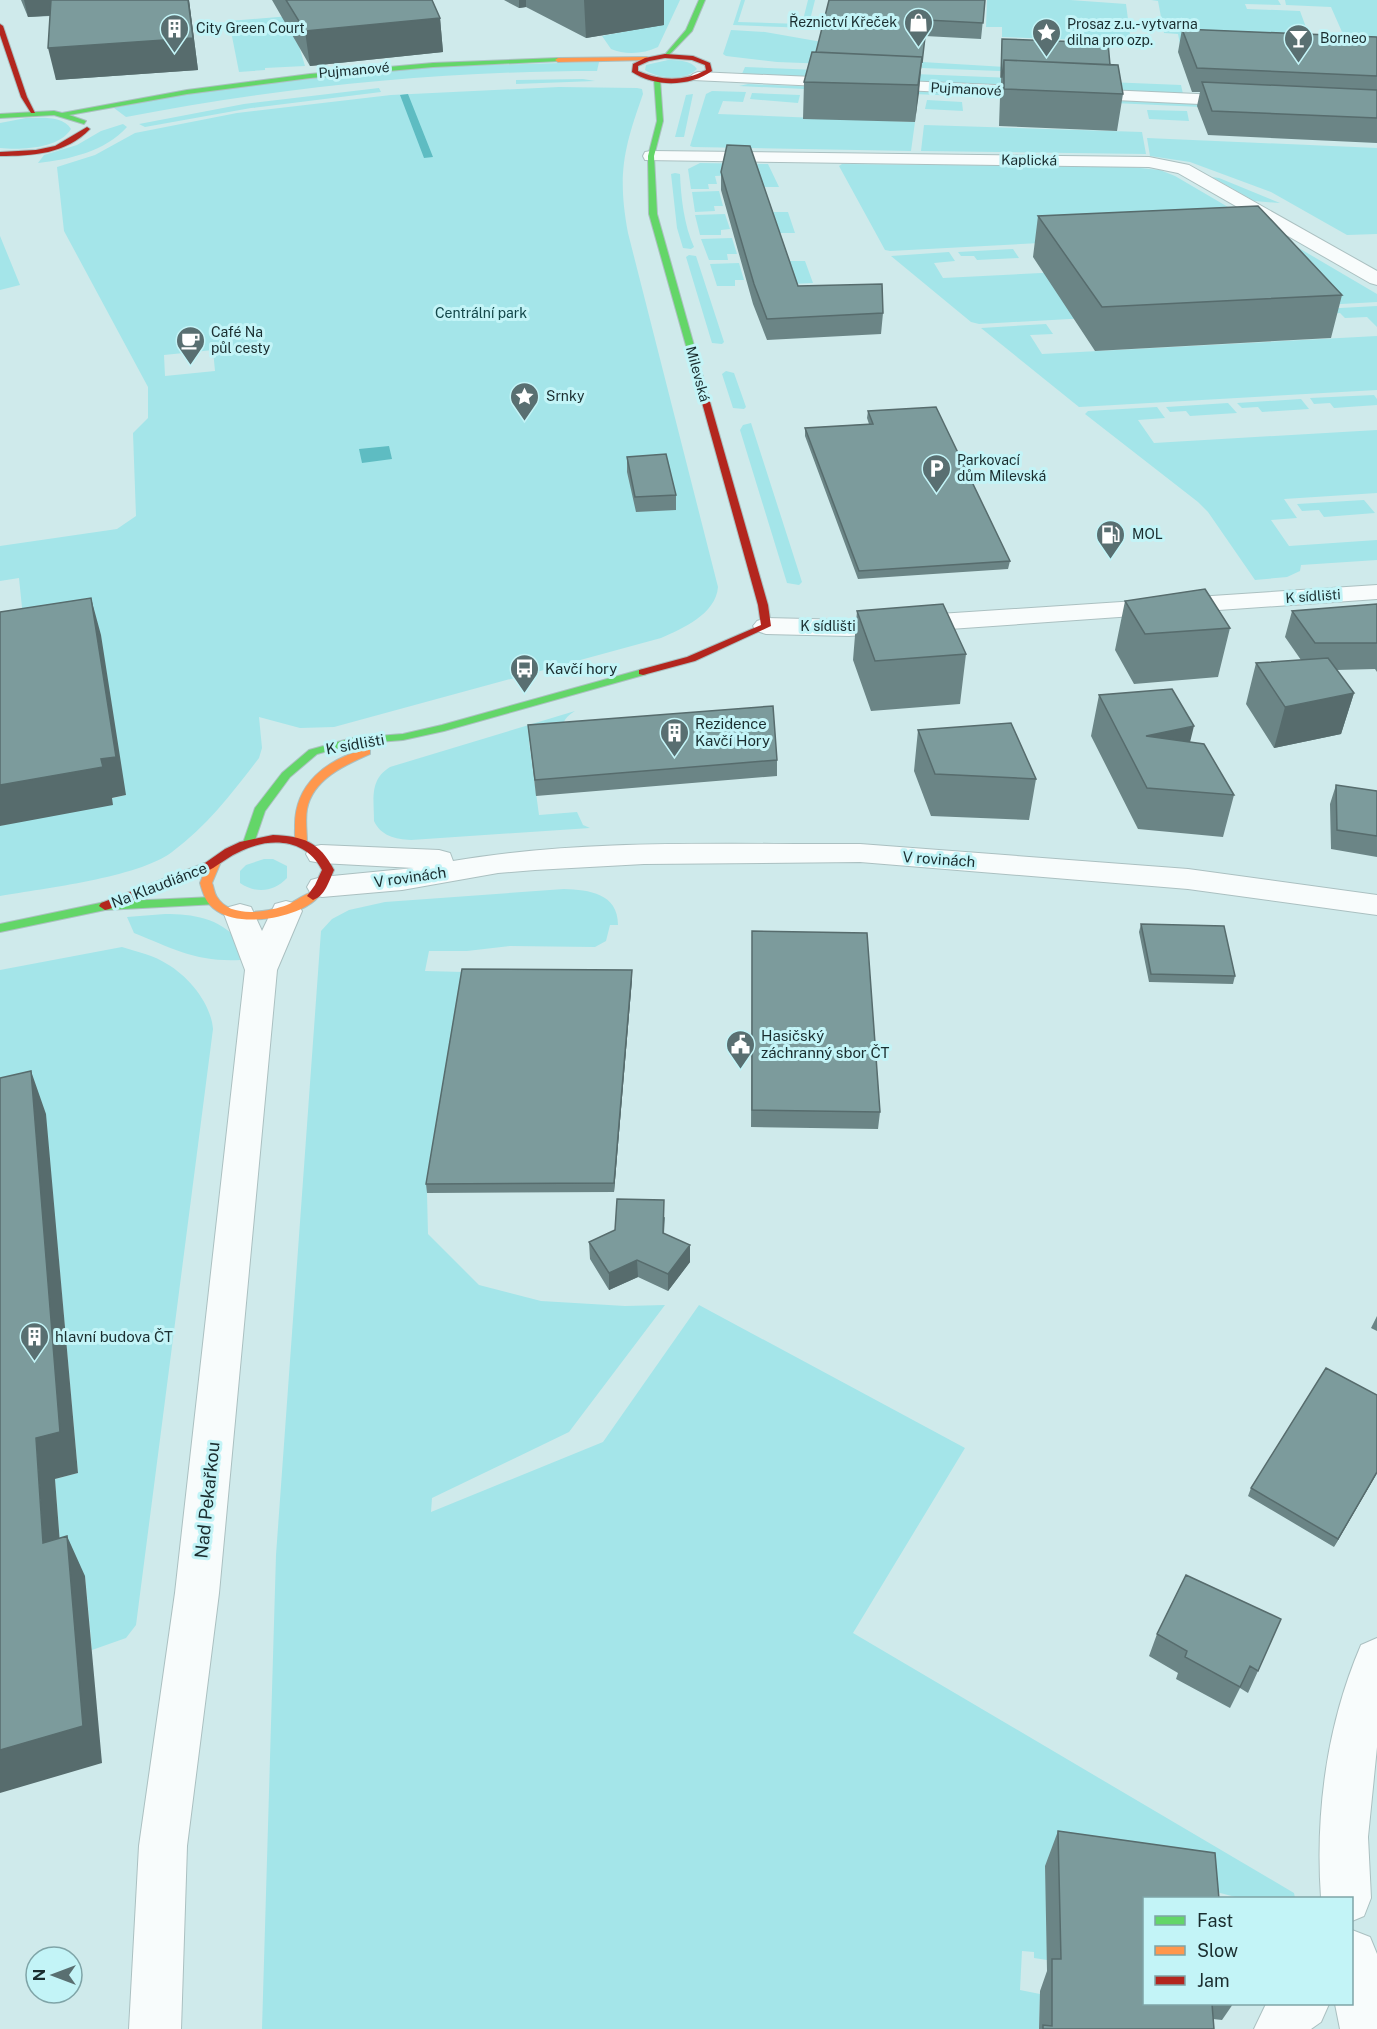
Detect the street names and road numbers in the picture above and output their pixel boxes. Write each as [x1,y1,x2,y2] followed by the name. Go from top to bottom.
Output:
[318,59,390,81] street label: Pujmanové
[930,79,1002,99] street label: Pujmanové
[1001,152,1057,168] street label: Kaplická
[683,344,713,404] street label: Milevská
[1285,586,1341,606] street label: K sídlišti
[800,618,856,634] street label: K sídlišti
[324,730,386,758] street label: K sídlišti
[902,848,976,870] street label: V rovinách
[109,859,209,911] street label: Na Klaudiánce
[373,864,447,890] street label: V rovinách
[190,1441,224,1559] street label: Nad Pekařkou

